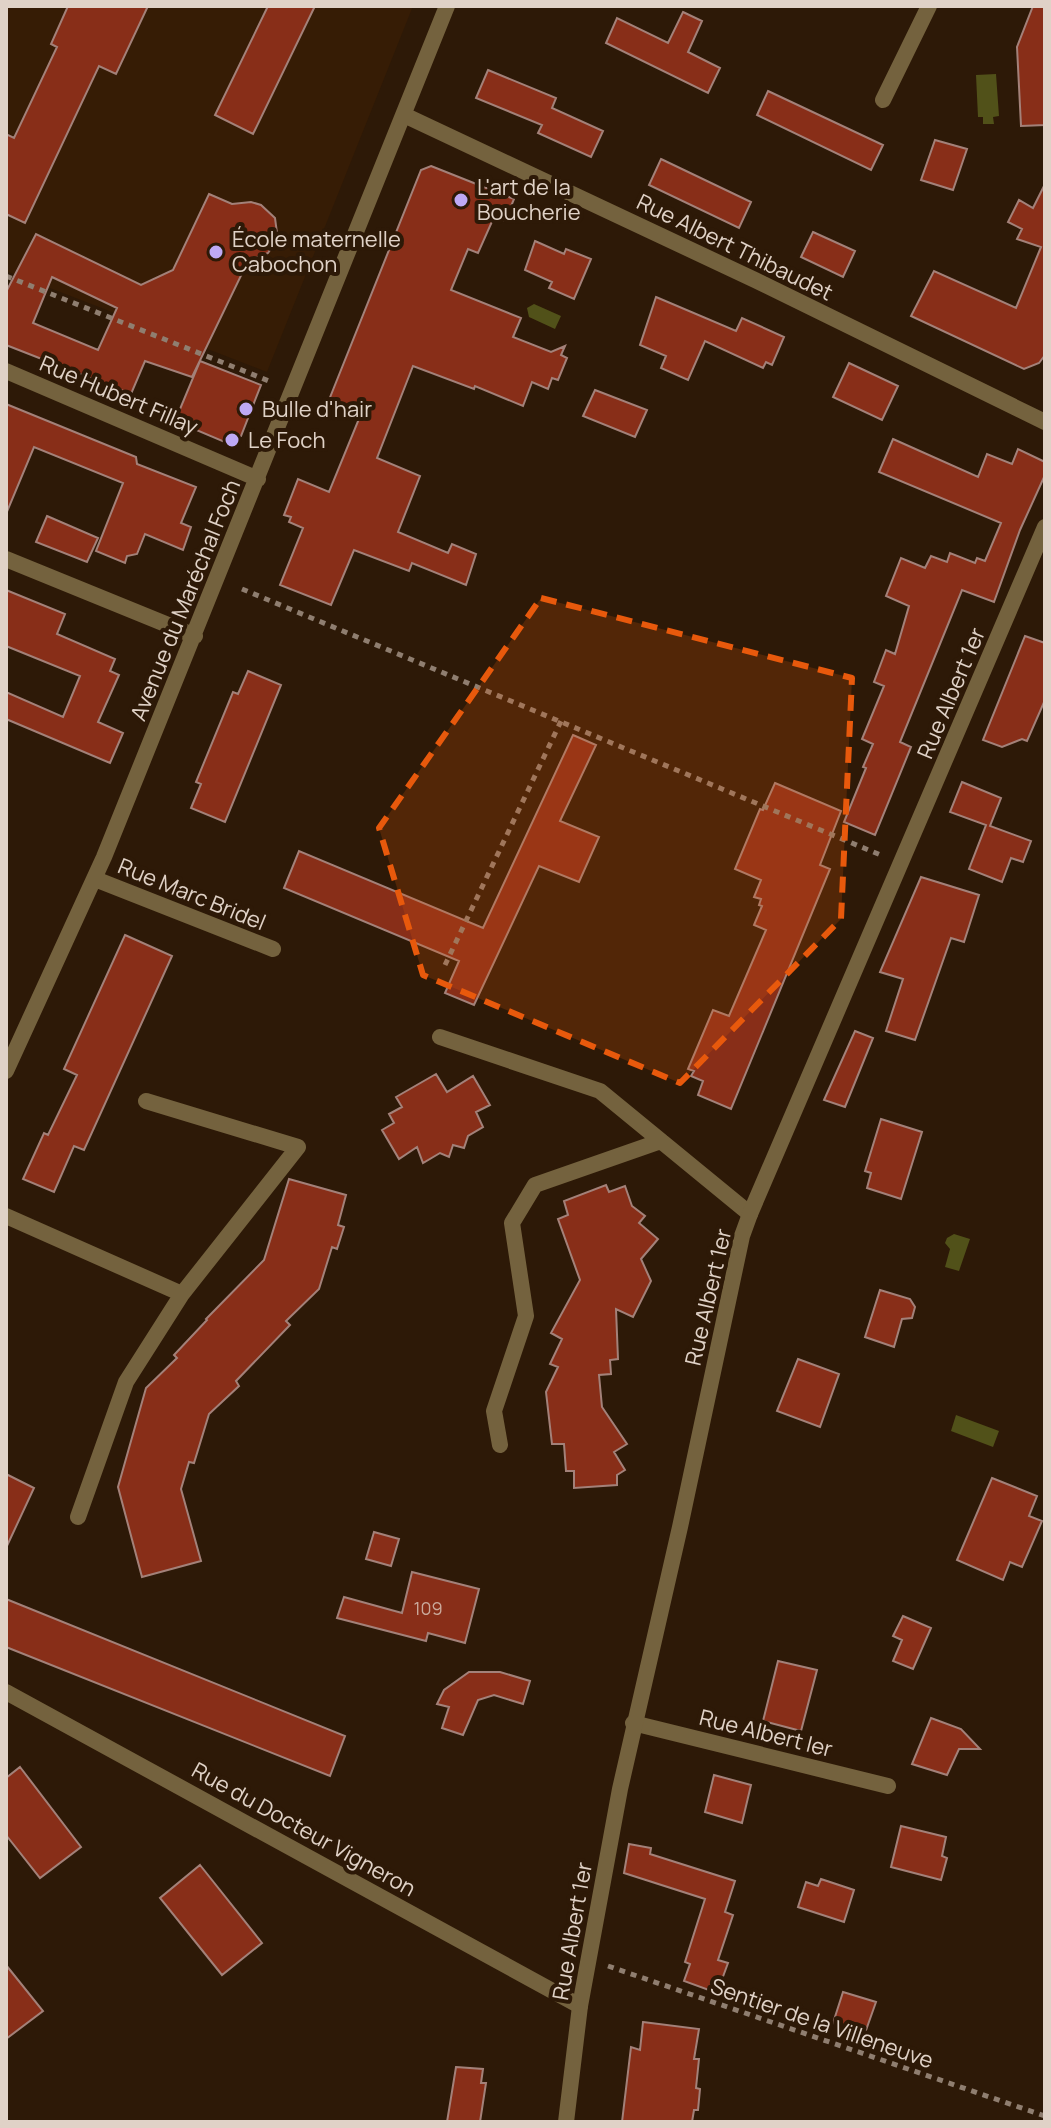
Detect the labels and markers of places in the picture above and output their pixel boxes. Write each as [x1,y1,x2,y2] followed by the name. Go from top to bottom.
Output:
[477,172,581,227] place label: L'art de la Boucherie
[452,191,470,209] marker: L'art de la Boucherie
[232,224,401,279] place label: École maternelle Cabochon
[207,243,225,261] marker: École maternelle Cabochon
[262,394,372,424] place label: Bulle d'hair
[237,400,255,418] marker: Bulle d'hair
[248,425,326,455] place label: Le Foch
[223,431,241,449] marker: Le Foch

